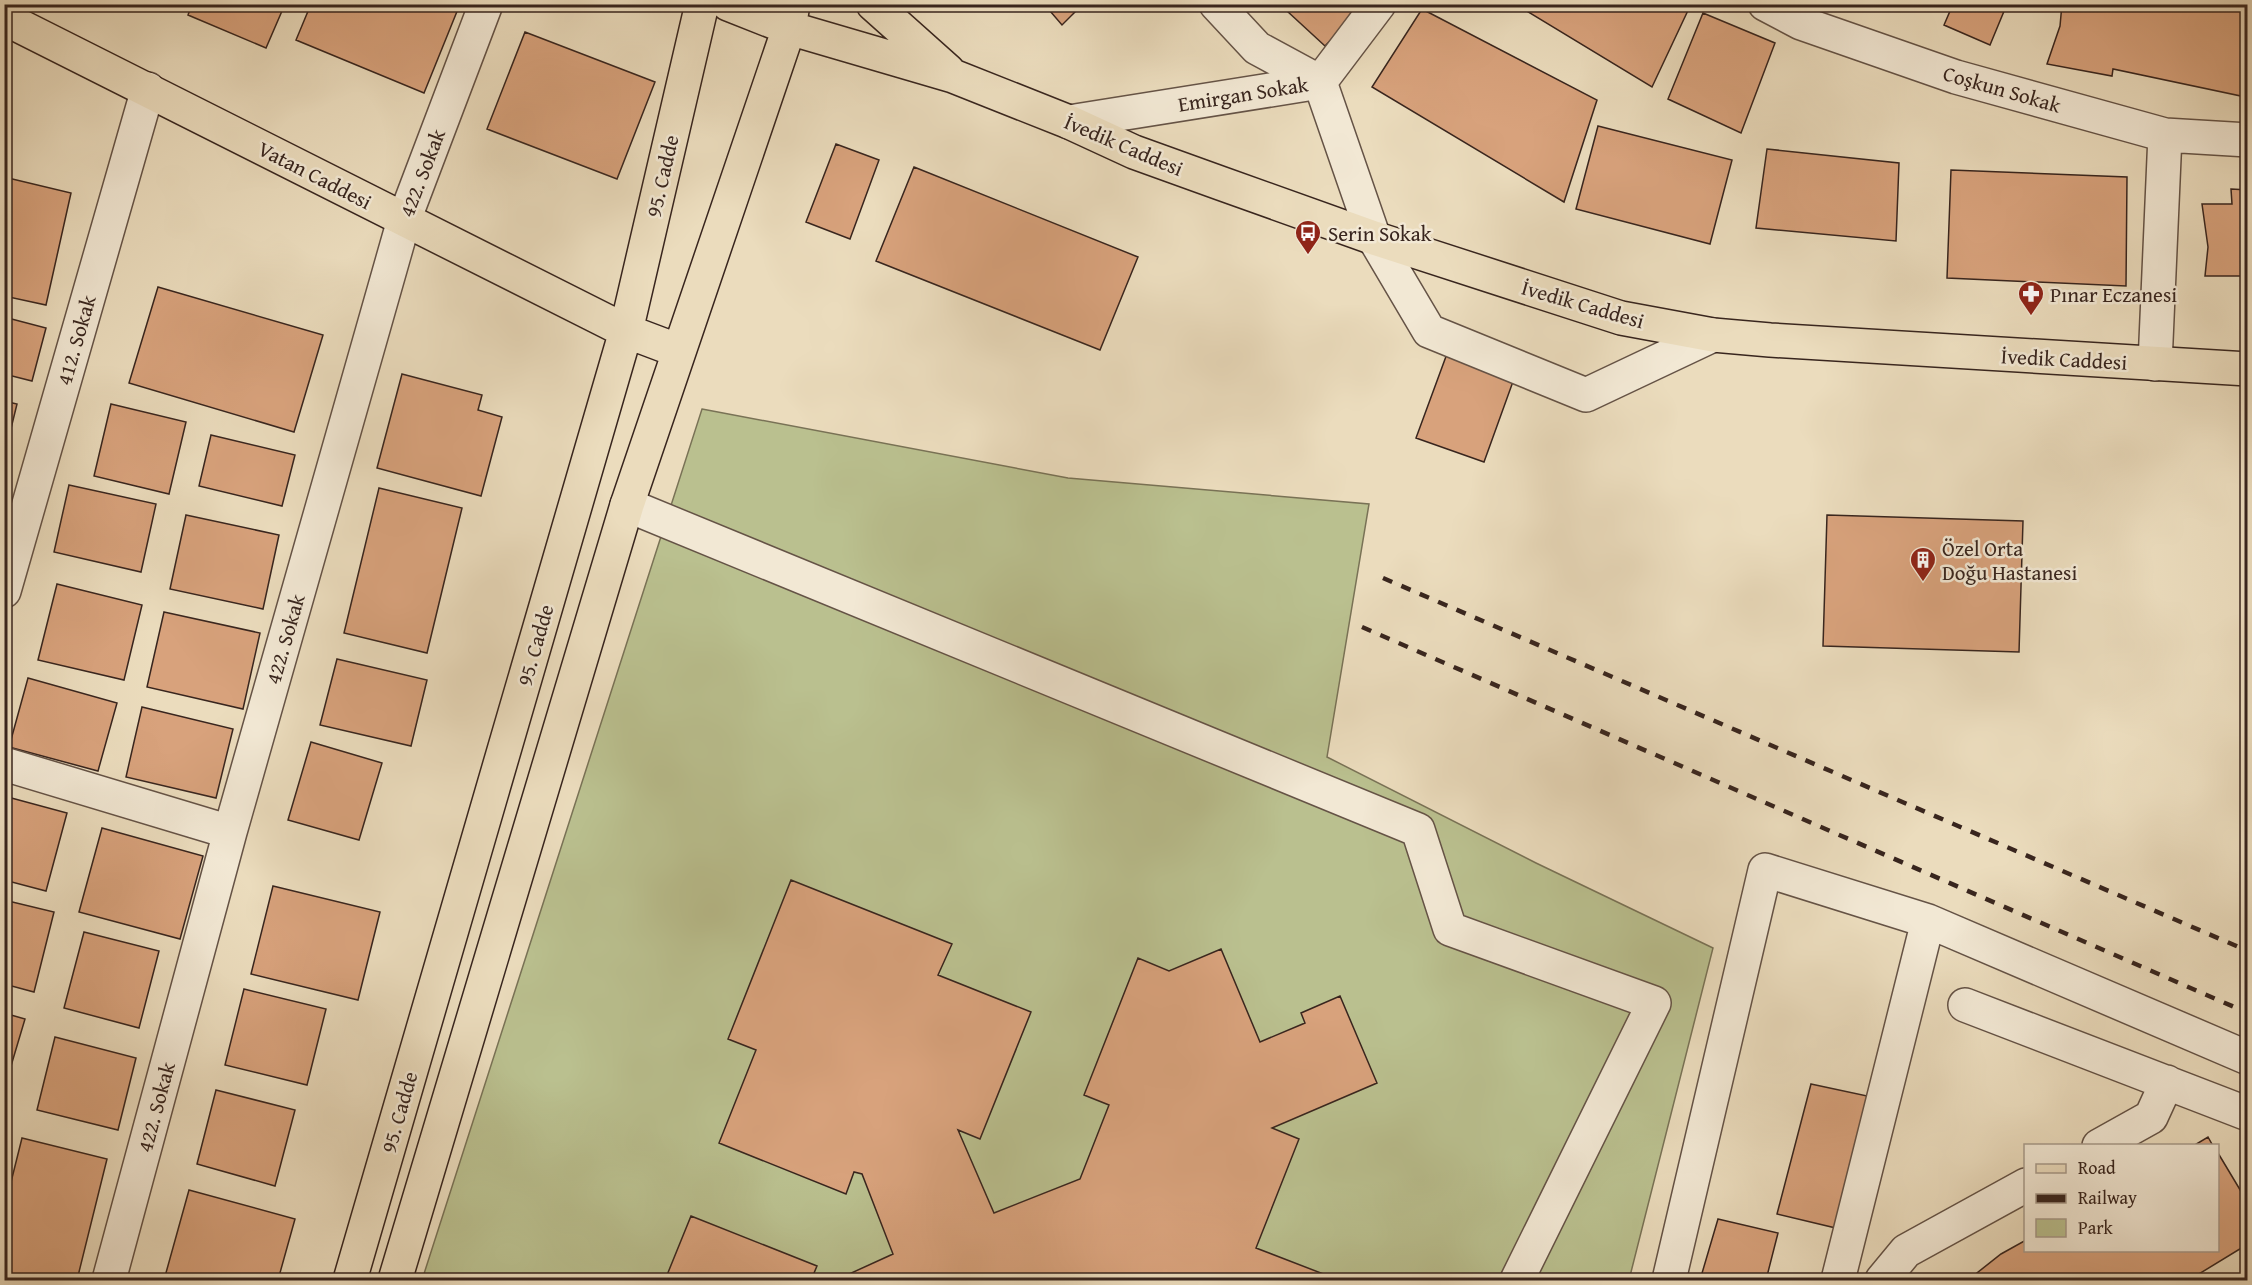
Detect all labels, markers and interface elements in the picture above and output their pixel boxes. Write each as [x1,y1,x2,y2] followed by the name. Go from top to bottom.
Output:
[1940,57,2065,121] street label: Coşkun Sokak
[1176,68,1311,120] street label: Emirgan Sokak
[1060,106,1188,184] street label: İvedik Caddesi
[391,124,453,222] street label: 422. Sokak
[637,132,687,220] street label: 95. Cadde
[253,133,377,217] street label: Vatan Caddesi
[1293,218,1323,256] bus stop icon: Serin Sokak
[1328,218,1432,249] place label: Serin Sokak
[1518,272,1648,336] street label: İvedik Caddesi
[2016,279,2046,317] pharmacy icon: Pınar Eczanesi
[2050,279,2177,310] place label: Pınar Eczanesi
[48,291,104,389] street label: 412. Sokak
[2000,340,2128,378] street label: İvedik Caddesi
[1942,533,2077,588] place label: Özel Orta Doğu Hastanesi
[1908,545,1938,583] building icon: Özel Orta Doğu Hastanesi
[257,590,313,688] street label: 422. Sokak
[509,600,561,689] street label: 95. Cadde
[129,1058,183,1156] street label: 422. Sokak
[373,1067,425,1156] street label: 95. Cadde
[2024,1144,2219,1252] legend
[2078,1154,2116,1181] text: Road
[2078,1184,2137,1211] text: Railway
[2078,1214,2114,1241] text: Park

